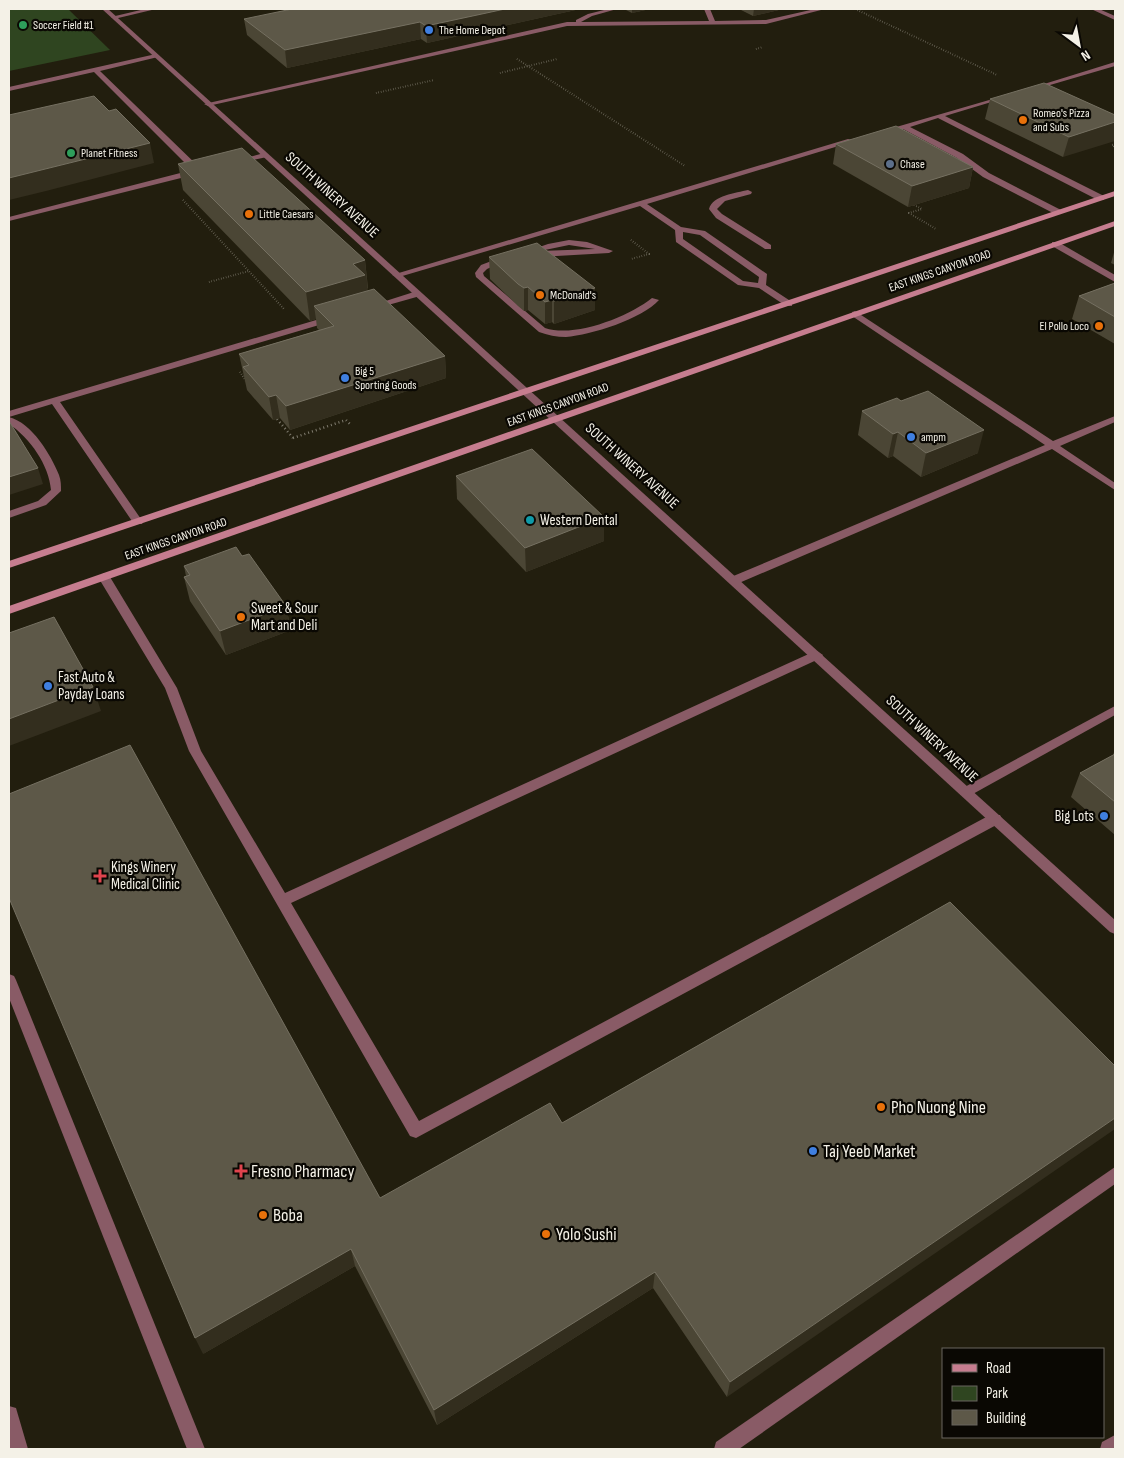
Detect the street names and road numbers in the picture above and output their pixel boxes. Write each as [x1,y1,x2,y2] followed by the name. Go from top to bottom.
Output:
[281,148,383,242] street label: SOUTH WINERY AVENUE
[887,246,993,295] street label: EAST KINGS CANYON ROAD
[505,380,611,430] street label: EAST KINGS CANYON ROAD
[581,419,683,513] street label: SOUTH WINERY AVENUE
[123,514,229,563] street label: EAST KINGS CANYON ROAD
[882,691,982,787] street label: SOUTH WINERY AVENUE

